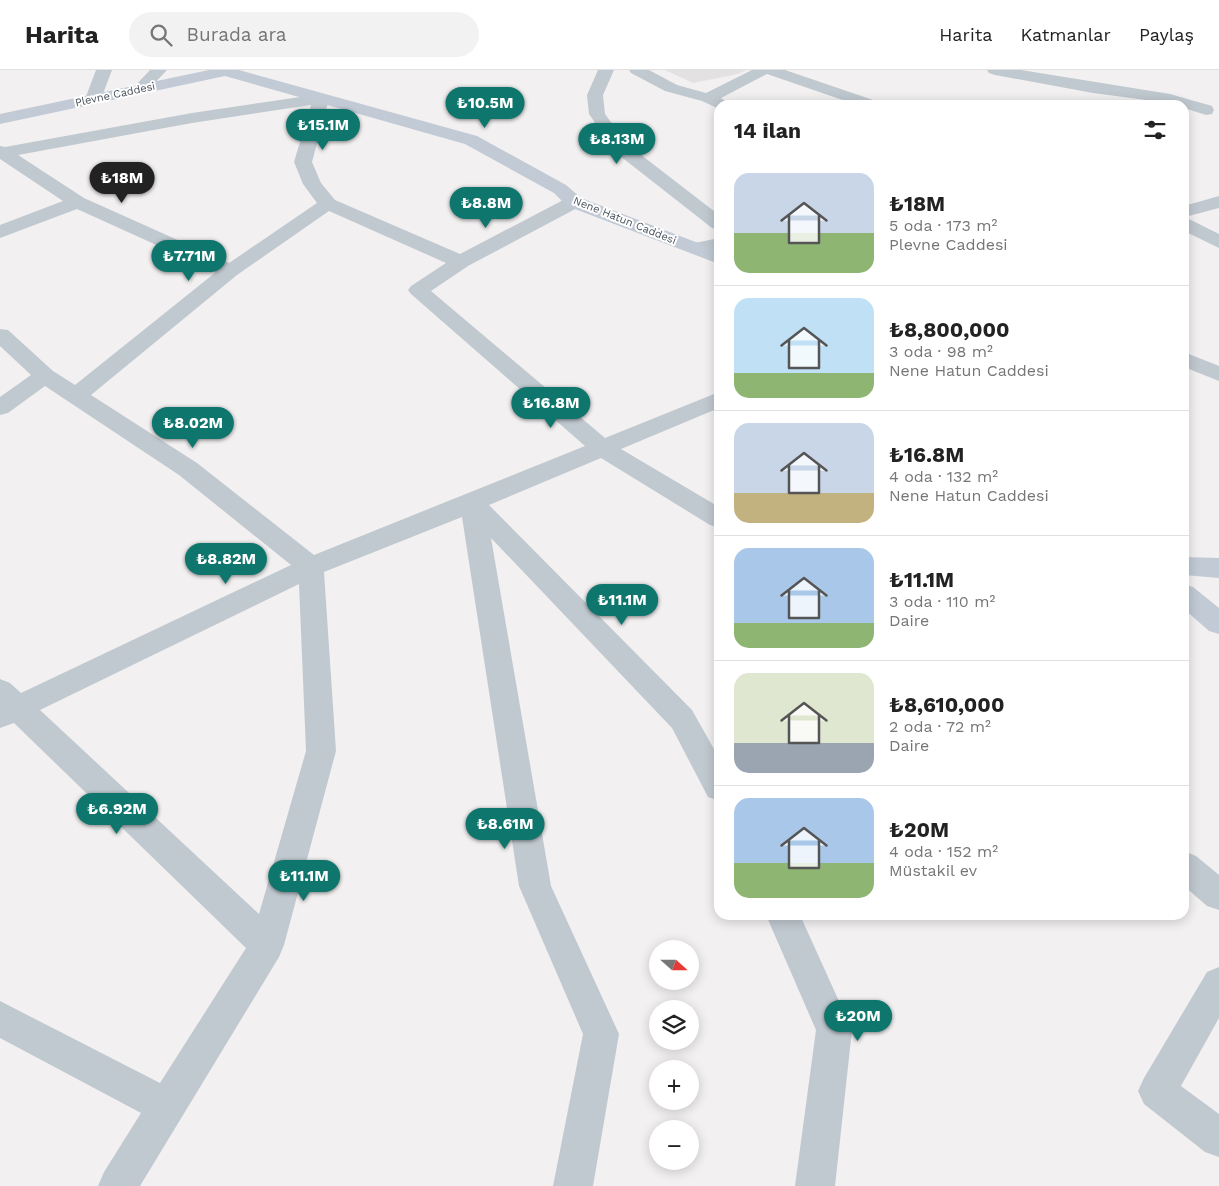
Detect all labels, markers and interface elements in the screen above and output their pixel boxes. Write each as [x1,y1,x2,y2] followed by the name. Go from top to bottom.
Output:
[129,12,479,57] search box
[25,21,99,49] text: Harita
[147,21,175,49] icon: search
[187,23,287,46] text: Burada ara
[939,24,992,45] text: Harita
[1020,24,1111,45] text: Katmanlar
[1139,24,1194,45] text: Paylaş
[74,80,156,109] street label: Plevne Caddesi
[444,87,526,129] pin: ₺10.5M
[457,93,513,112] text: ₺10.5M
[282,108,364,151] pin: ₺15.1M
[297,115,349,134] text: ₺15.1M
[1141,116,1169,144] icon: filters
[734,118,801,143] text: 14 ilan
[576,122,658,165] pin: ₺8.13M
[589,129,645,148] text: ₺8.13M
[92,162,152,204] pin: ₺18M
[101,168,143,187] text: ₺18M
[451,186,521,229] pin: ₺8.8M
[889,191,945,216] text: ₺18M
[461,193,511,212] text: ₺8.8M
[774,193,834,253] icon: home
[571,194,678,247] street label: Nene Hatun Caddesi
[889,216,997,235] text: 5 oda · 173 m²
[889,235,1008,254] text: Plevne Caddesi
[148,240,230,282] pin: ₺7.71M
[162,246,216,265] text: ₺7.71M
[889,317,1010,342] text: ₺8,800,000
[774,318,834,378] icon: home
[889,342,993,361] text: 3 oda · 98 m²
[889,361,1049,380] text: Nene Hatun Caddesi
[510,386,592,429] pin: ₺16.8M
[522,393,580,412] text: ₺16.8M
[152,406,234,449] pin: ₺8.02M
[163,413,223,432] text: ₺8.02M
[889,442,964,467] text: ₺16.8M
[774,443,834,503] icon: home
[889,467,998,486] text: 4 oda · 132 m²
[889,486,1049,505] text: Nene Hatun Caddesi
[185,542,267,585] pin: ₺8.82M
[196,549,256,568] text: ₺8.82M
[889,567,954,592] text: ₺11.1M
[774,568,834,628] icon: home
[581,584,663,626] pin: ₺11.1M
[597,590,647,609] text: ₺11.1M
[889,592,995,611] text: 3 oda · 110 m²
[889,611,929,630] text: Daire
[889,692,1004,717] text: ₺8,610,000
[774,693,834,753] icon: home
[889,717,991,736] text: 2 oda · 72 m²
[889,736,929,755] text: Daire
[76,792,158,835] pin: ₺6.92M
[87,799,147,818] text: ₺6.92M
[464,808,546,850] pin: ₺8.61M
[477,814,533,833] text: ₺8.61M
[889,817,949,842] text: ₺20M
[774,818,834,878] icon: home
[889,842,998,861] text: 4 oda · 152 m²
[263,860,345,902] pin: ₺11.1M
[889,861,977,880] text: Müstakil ev
[279,866,329,885] text: ₺11.1M
[649,940,699,990] north arrow
[649,940,699,1170] map controls
[649,1000,699,1050] button: layers
[828,1000,888,1042] pin: ₺20M
[835,1006,881,1025] text: ₺20M
[649,1060,699,1110] button: +
[649,1120,699,1170] button: −

